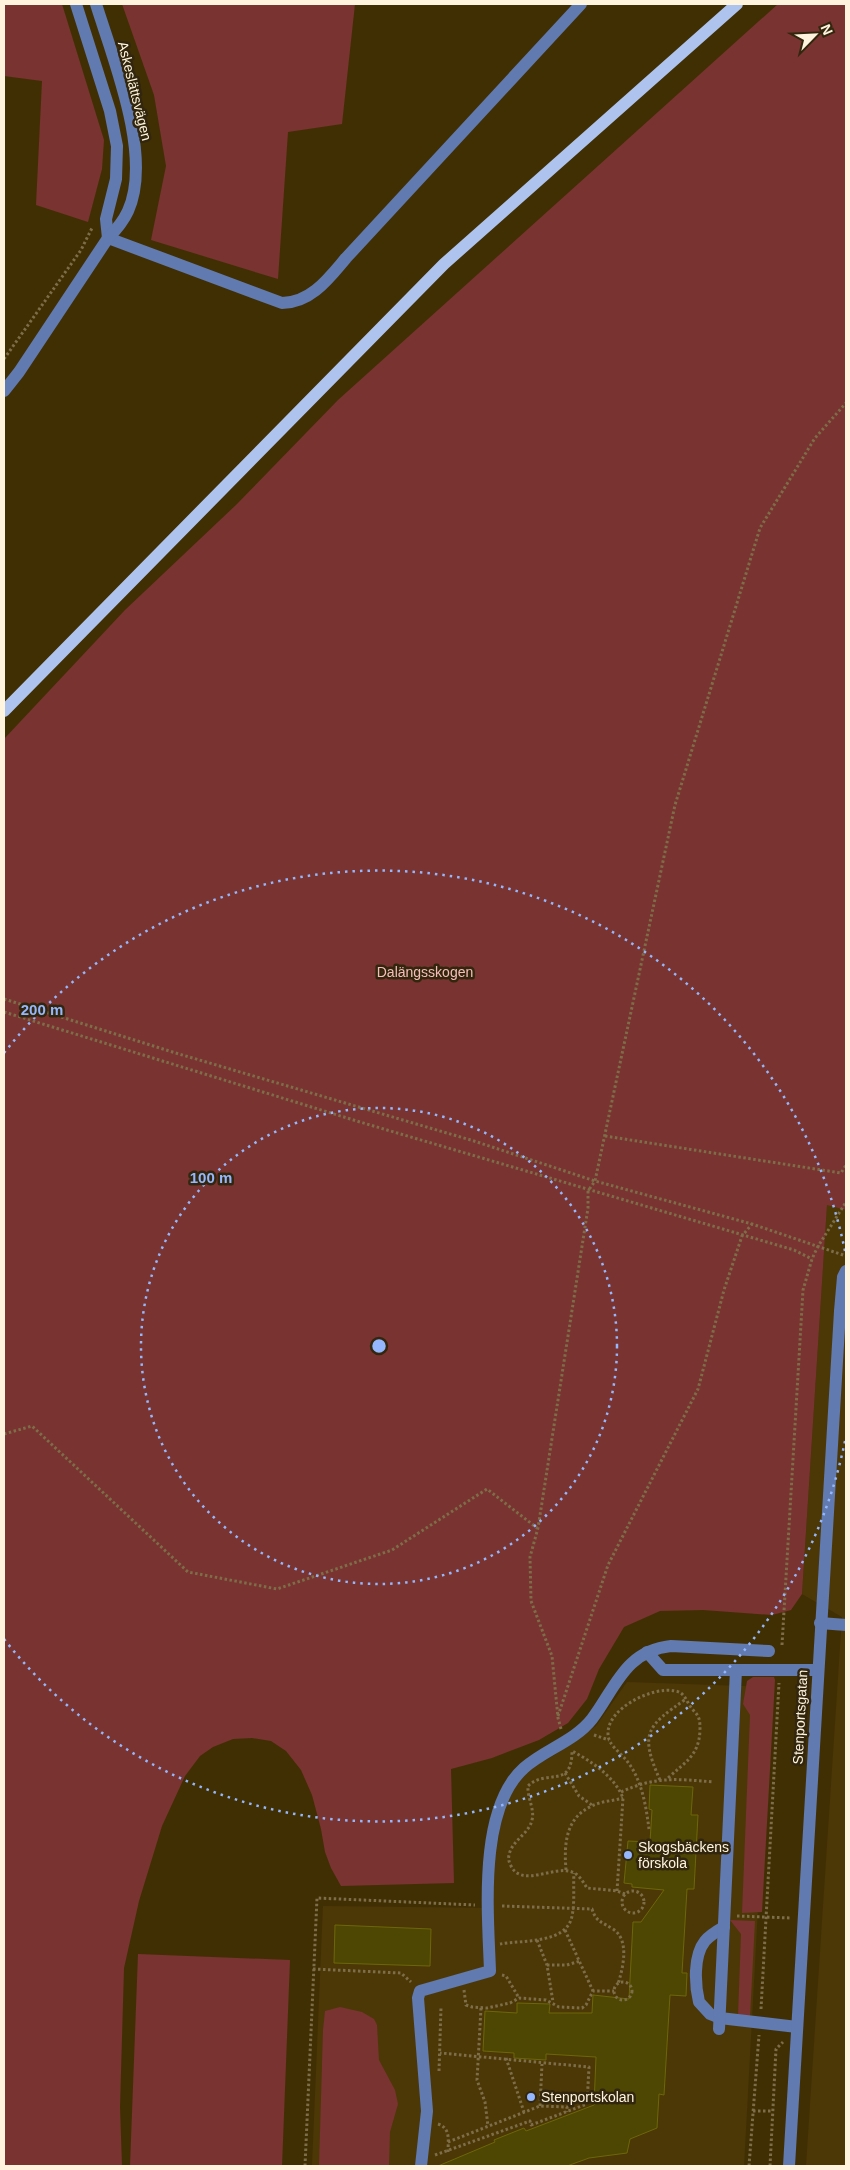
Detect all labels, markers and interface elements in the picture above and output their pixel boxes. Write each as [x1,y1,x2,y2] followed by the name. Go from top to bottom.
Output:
[790,10,840,60] north arrow
[818,22,836,38] text: N
[115,40,155,142] street label: Askeslättsvägen
[377,964,473,980] park label: Dalängsskogen
[21,1001,63,1018] text: 200 m
[190,1169,232,1186] text: 100 m
[370,1337,388,1355] centre of rings
[790,1669,810,1765] street label: Stenportsgatan
[638,1839,729,1871] place label: Skogsbäckens förskola
[622,1849,634,1861] marker: Skogsbäckens förskola
[541,2089,634,2105] place label: Stenportskolan
[525,2091,537,2103] marker: Stenportskolan

